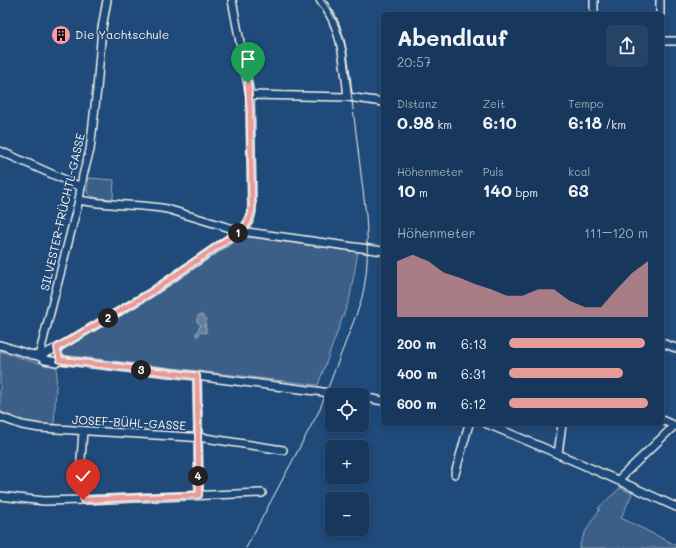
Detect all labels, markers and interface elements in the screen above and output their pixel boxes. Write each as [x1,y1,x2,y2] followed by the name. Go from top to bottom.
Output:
[397,23,507,52] text: Abendlauf
[50,24,72,46] building icon: Die Yachtschule
[606,25,648,67] button: share
[75,26,169,42] place label: Die Yachtschule
[231,42,265,83] pin
[237,48,259,70] icon: arrive
[397,53,431,70] text: 20:57
[397,96,437,111] text: Distanz
[483,96,505,111] text: Zeit
[568,96,603,111] text: Tempo
[397,111,434,133] text: 0.98
[483,111,517,133] text: 6:10
[568,111,602,133] text: 6:18
[434,117,452,132] text: km
[602,117,626,132] text: /km
[36,131,88,292] street label: SILVESTER-FRÜCHTL-GASSE
[397,164,463,179] text: Höhenmeter
[483,164,504,179] text: Puls
[568,164,590,179] text: kcal
[397,179,415,201] text: 10
[483,179,512,201] text: 140
[568,179,589,201] text: 63
[415,185,428,200] text: m
[512,185,538,200] text: bpm
[228,223,248,243] pin: 1
[397,224,475,241] text: Höhenmeter
[584,224,648,241] text: 111–120 m
[236,225,240,240] text: 1
[98,308,118,328] pin: 2
[105,310,111,325] text: 2
[397,335,436,352] text: 200 m
[461,335,486,352] text: 6:13
[131,360,151,380] pin: 3
[138,362,144,377] text: 3
[397,365,437,382] text: 400 m
[461,365,486,382] text: 6:31
[325,388,369,536] map controls
[325,388,369,432] button: locate
[397,395,437,412] text: 600 m
[461,395,486,412] text: 6:12
[71,411,187,433] street label: JOSEF-BÜHL-GASSE
[325,440,369,484] button: +
[66,459,100,500] pin
[72,465,94,487] icon: check
[188,466,208,486] pin: 4
[195,468,201,483] text: 4
[325,492,369,536] button: −

